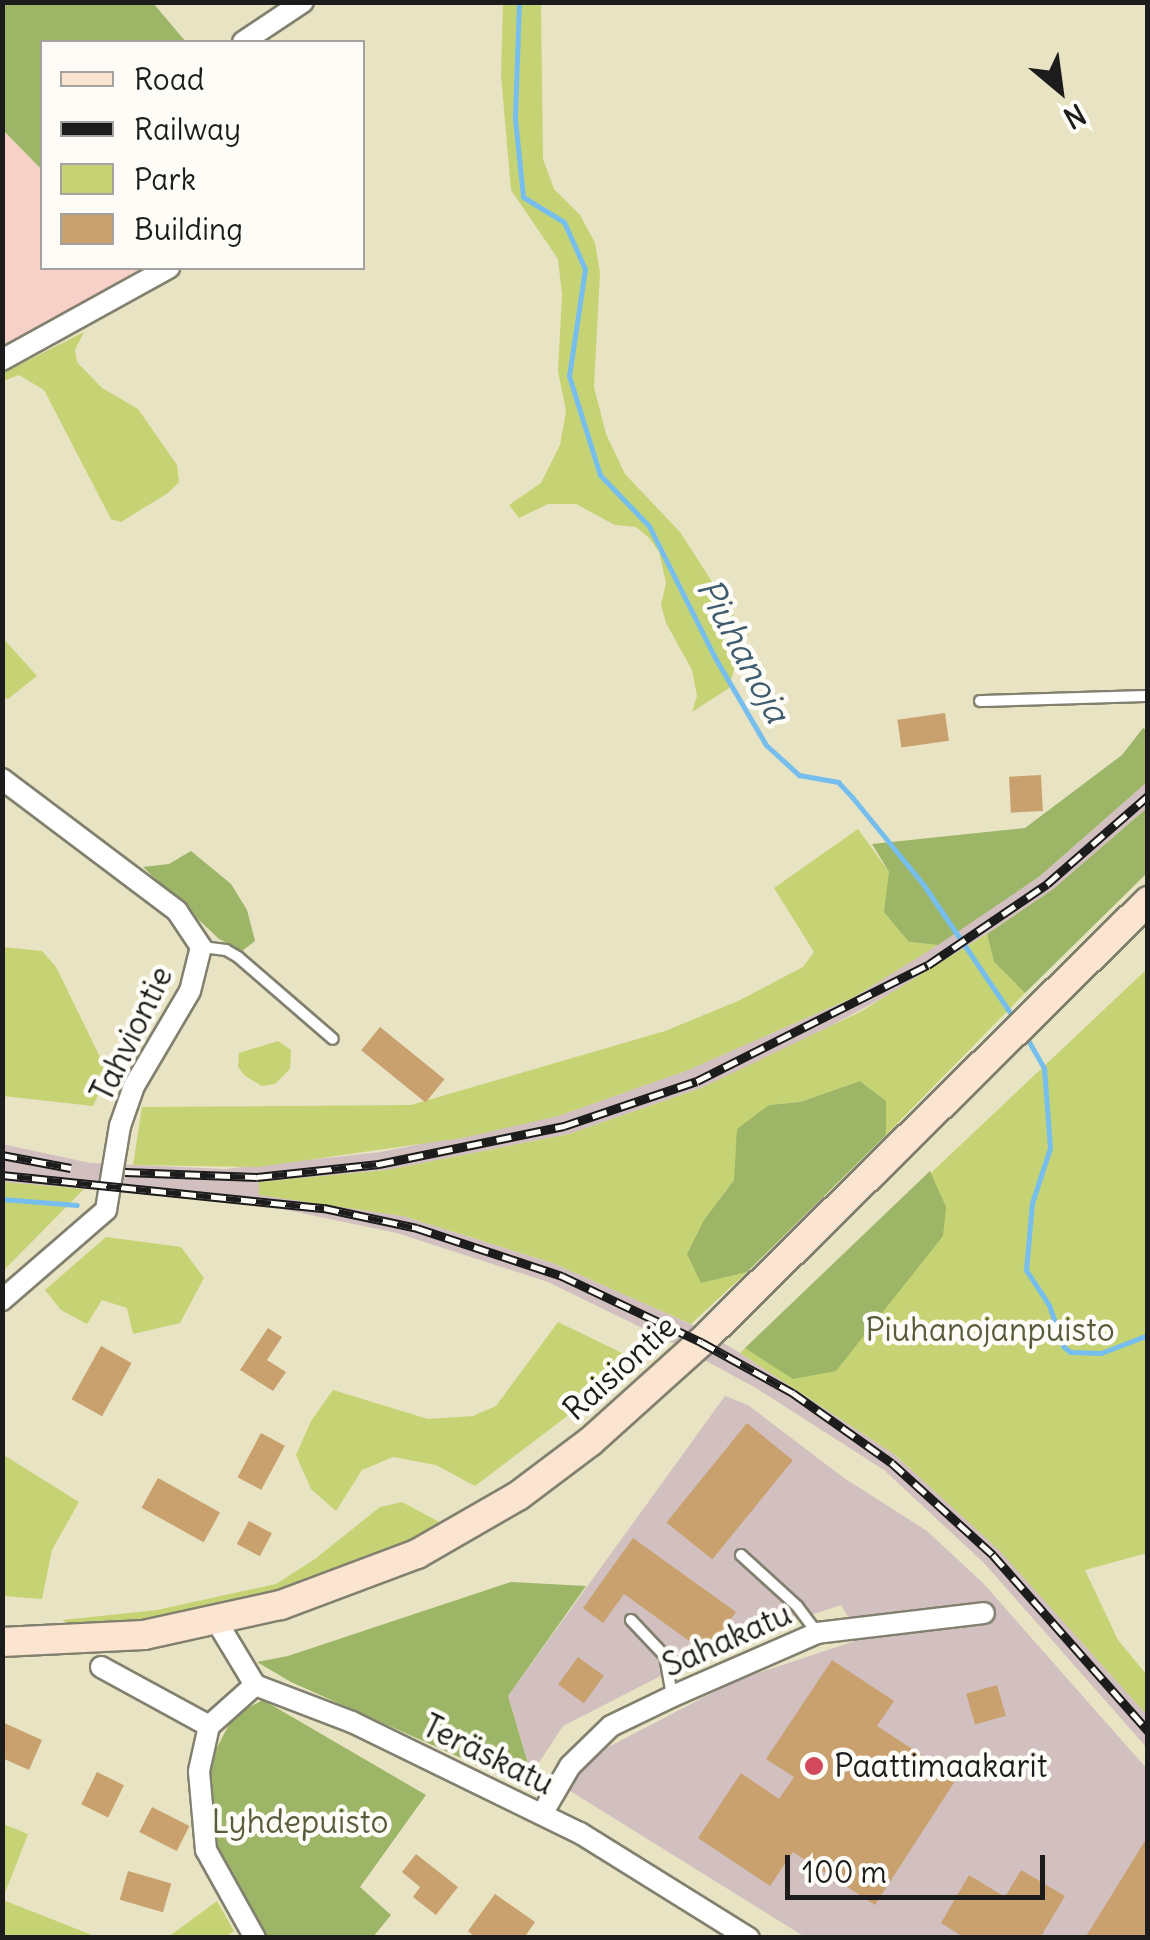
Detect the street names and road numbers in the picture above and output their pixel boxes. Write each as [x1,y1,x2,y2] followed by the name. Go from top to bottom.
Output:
[83,960,181,1108] street label: Tahviontie
[556,1307,684,1429] street label: Raisiontie
[657,1595,797,1685] street label: Sahakatu
[416,1707,560,1803] street label: Teräskatu

